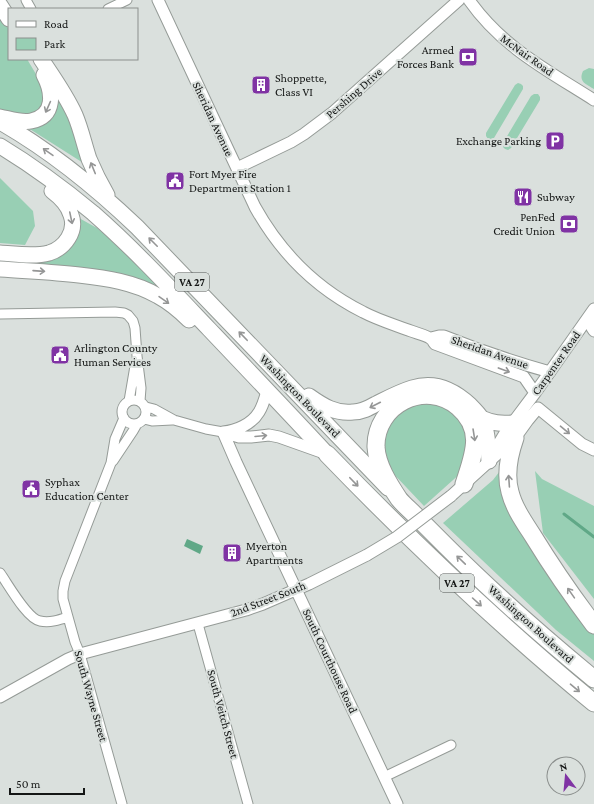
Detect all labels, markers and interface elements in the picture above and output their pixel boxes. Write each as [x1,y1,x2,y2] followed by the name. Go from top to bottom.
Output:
[8,8,138,60] legend
[44,17,69,31] text: Road
[498,31,557,79] street label: McNair Road
[44,37,66,51] text: Park
[397,43,455,71] place label: Armed Forces Bank
[457,46,479,68] bank icon: Armed Forces Bank
[323,65,385,121] street label: Pershing Drive
[275,71,327,99] place label: Shoppette, Class VI
[250,74,272,96] building icon: Shoppette, Class VI
[190,79,236,159] street label: Sheridan Avenue
[44,101,51,113] one-way arrow
[544,130,566,152] parking icon: Exchange Parking
[456,134,541,148] place label: Exchange Parking
[43,148,54,156] one-way arrow
[89,163,97,175] one-way arrow
[189,167,291,195] place label: Fort Myer Fire Department Station 1
[164,170,186,192] public building icon: Fort Myer Fire Department Station 1
[512,186,534,208] restaurant icon: Subway
[537,190,575,204] place label: Subway
[493,210,556,238] place label: PenFed Credit Union
[68,211,76,224] one-way arrow
[558,213,580,235] bank icon: PenFed Credit Union
[148,237,158,247] one-way arrow
[32,268,45,275] one-way arrow
[175,273,209,291] road number: VA 27
[158,296,169,304] one-way arrow
[529,328,584,398] street label: Carpenter Road
[238,331,248,341] one-way arrow
[450,332,530,372] street label: Sheridan Avenue
[74,341,158,369] place label: Arlington County Human Services
[49,344,71,366] public building icon: Arlington County Human Services
[257,352,344,441] street label: Washington Boulevard
[498,366,510,374] one-way arrow
[370,401,382,409] one-way arrow
[560,426,571,435] one-way arrow
[470,428,478,441] one-way arrow
[254,433,267,440] one-way arrow
[45,475,129,503] place label: Syphax Education Center
[505,475,512,488] one-way arrow
[350,477,359,487] one-way arrow
[20,478,42,500] public building icon: Syphax Education Center
[246,539,303,567] place label: Myerton Apartments
[221,542,243,564] building icon: Myerton Apartments
[456,555,466,565] one-way arrow
[440,574,474,592] road number: VA 27
[228,578,308,620] street label: 2nd Street South
[486,582,577,666] street label: Washington Boulevard
[567,588,575,599] one-way arrow
[472,597,482,606] one-way arrow
[300,607,361,716] street label: South Courthouse Road
[71,649,111,744] street label: South Wayne Street
[204,668,242,761] street label: South Veitch Street
[570,683,581,692] one-way arrow
[546,756,586,796] north arrow
[558,759,569,773] text: N
[10,770,84,796] scale bar
[16,777,41,791] text: 50 m

